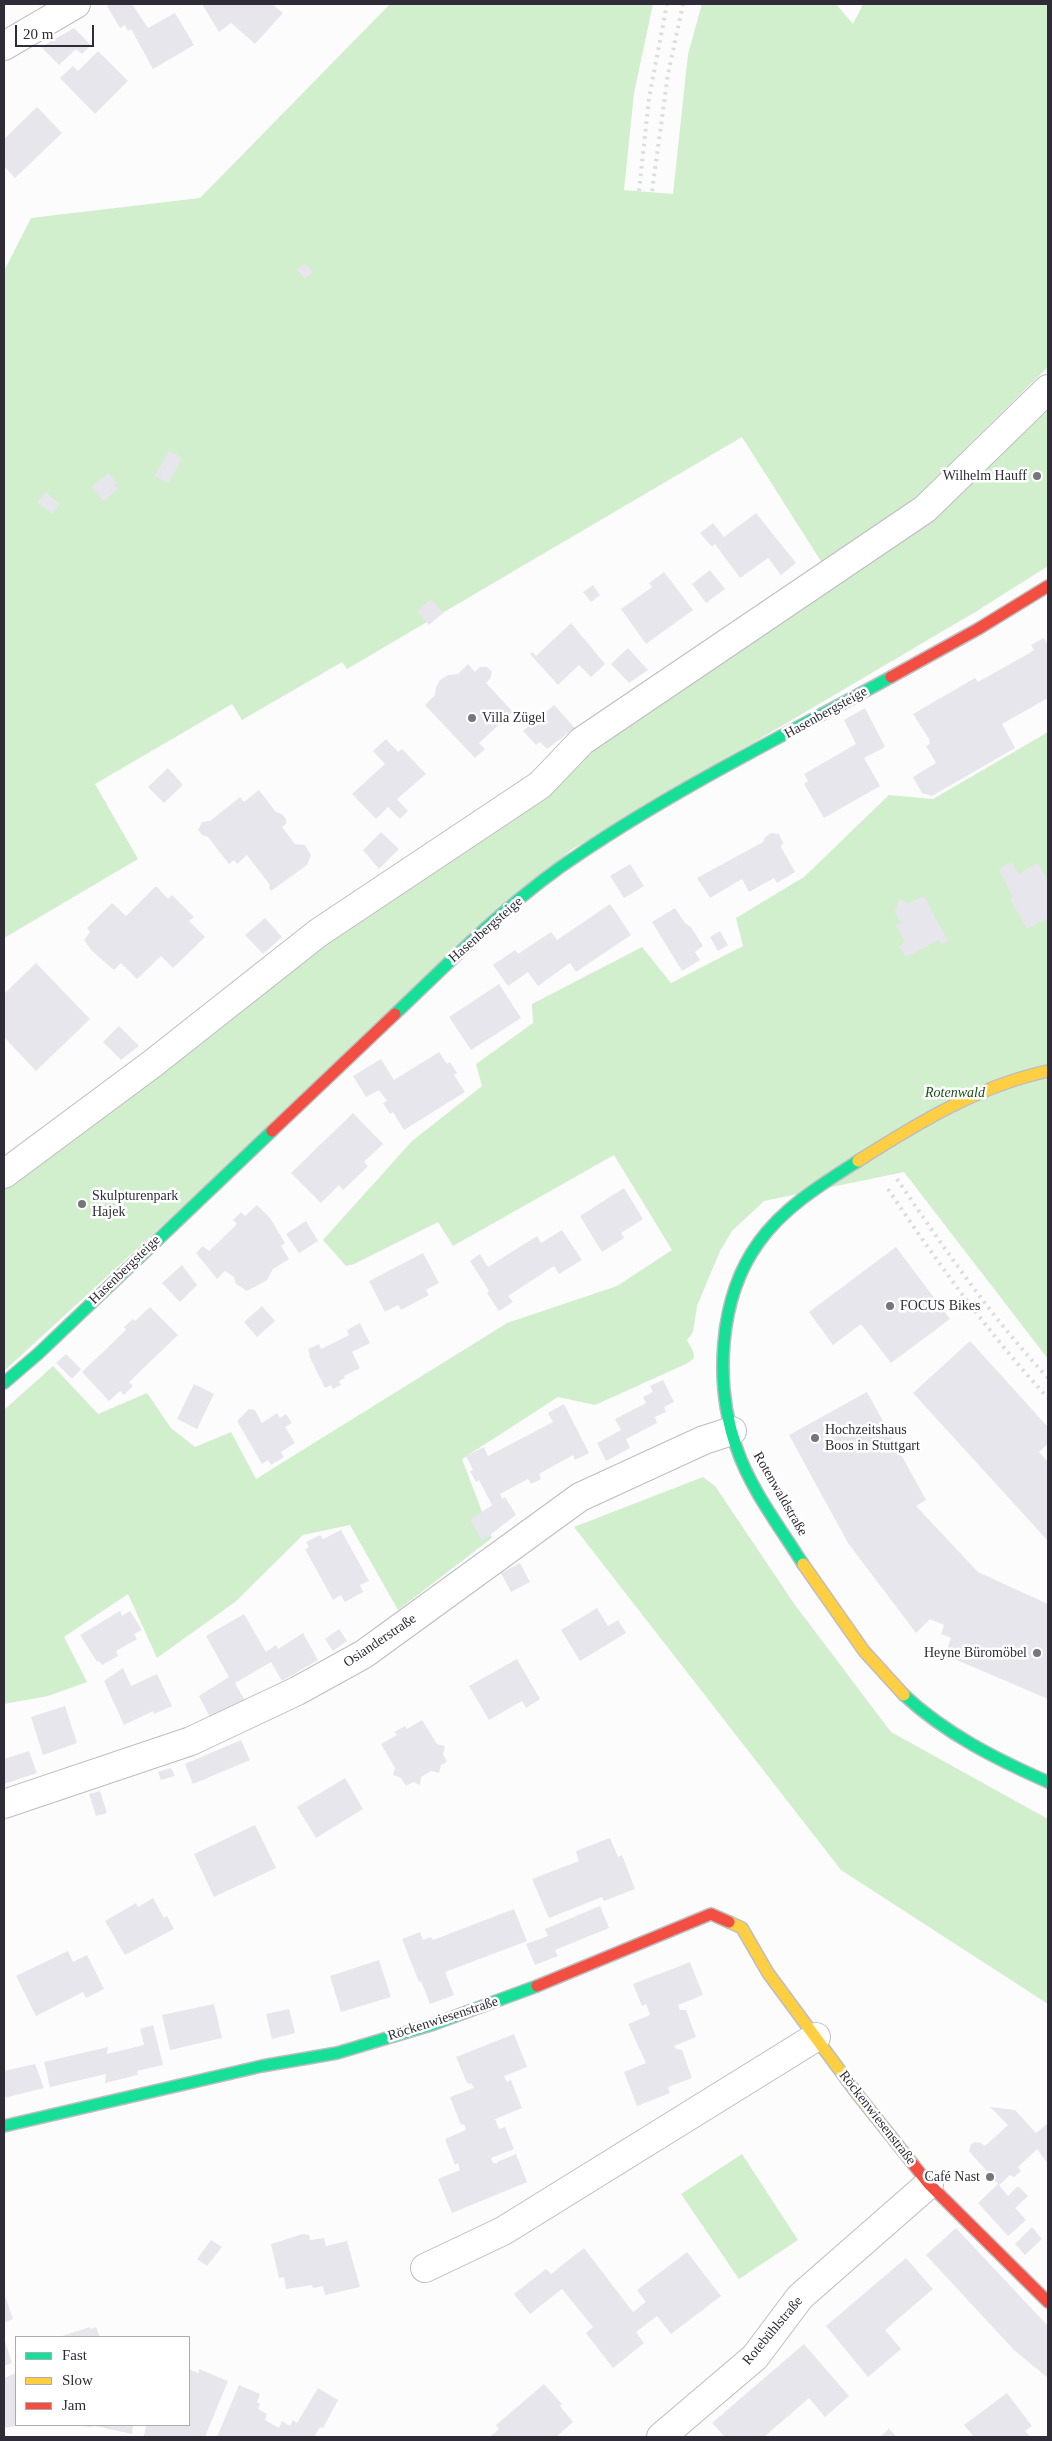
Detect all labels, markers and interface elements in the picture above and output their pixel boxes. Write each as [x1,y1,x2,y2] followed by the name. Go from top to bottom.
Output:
[18,15,96,47] scale bar
[23,26,53,42] text: 20 m
[943,468,1027,484] place label: Wilhelm Hauff
[1031,470,1043,482] marker: Wilhelm Hauff
[782,683,870,743] street label: Hasenbergsteige
[482,710,545,726] place label: Villa Zügel
[466,712,478,724] marker: Villa Zügel
[446,893,526,967] street label: Hasenbergsteige
[925,1085,985,1101] park label: Rotenwald
[92,1188,178,1220] place label: Skulpturenpark Hajek
[76,1198,88,1210] marker: Skulpturenpark Hajek
[86,1232,164,1308] street label: Hasenbergsteige
[900,1298,981,1314] place label: FOCUS Bikes
[884,1300,896,1312] marker: FOCUS Bikes
[825,1422,920,1454] place label: Hochzeitshaus Boos in Stuttgart
[809,1432,821,1444] marker: Hochzeitshaus Boos in Stuttgart
[749,1449,811,1539] street label: Rotenwaldstraße
[340,1611,420,1671] street label: Osianderstraße
[924,1645,1027,1661] place label: Heyne Büromöbel
[1031,1647,1043,1659] marker: Heyne Büromöbel
[386,1993,500,2045] street label: Röckenwiesenstraße
[835,2067,919,2169] street label: Röckenwiesenstraße
[924,2169,980,2185] place label: Café Nast
[984,2171,996,2183] marker: Café Nast
[739,2293,807,2369] street label: Rotebühlstraße
[15,2336,190,2426] legend
[62,2347,87,2363] text: Fast
[62,2372,93,2388] text: Slow
[62,2397,86,2413] text: Jam

